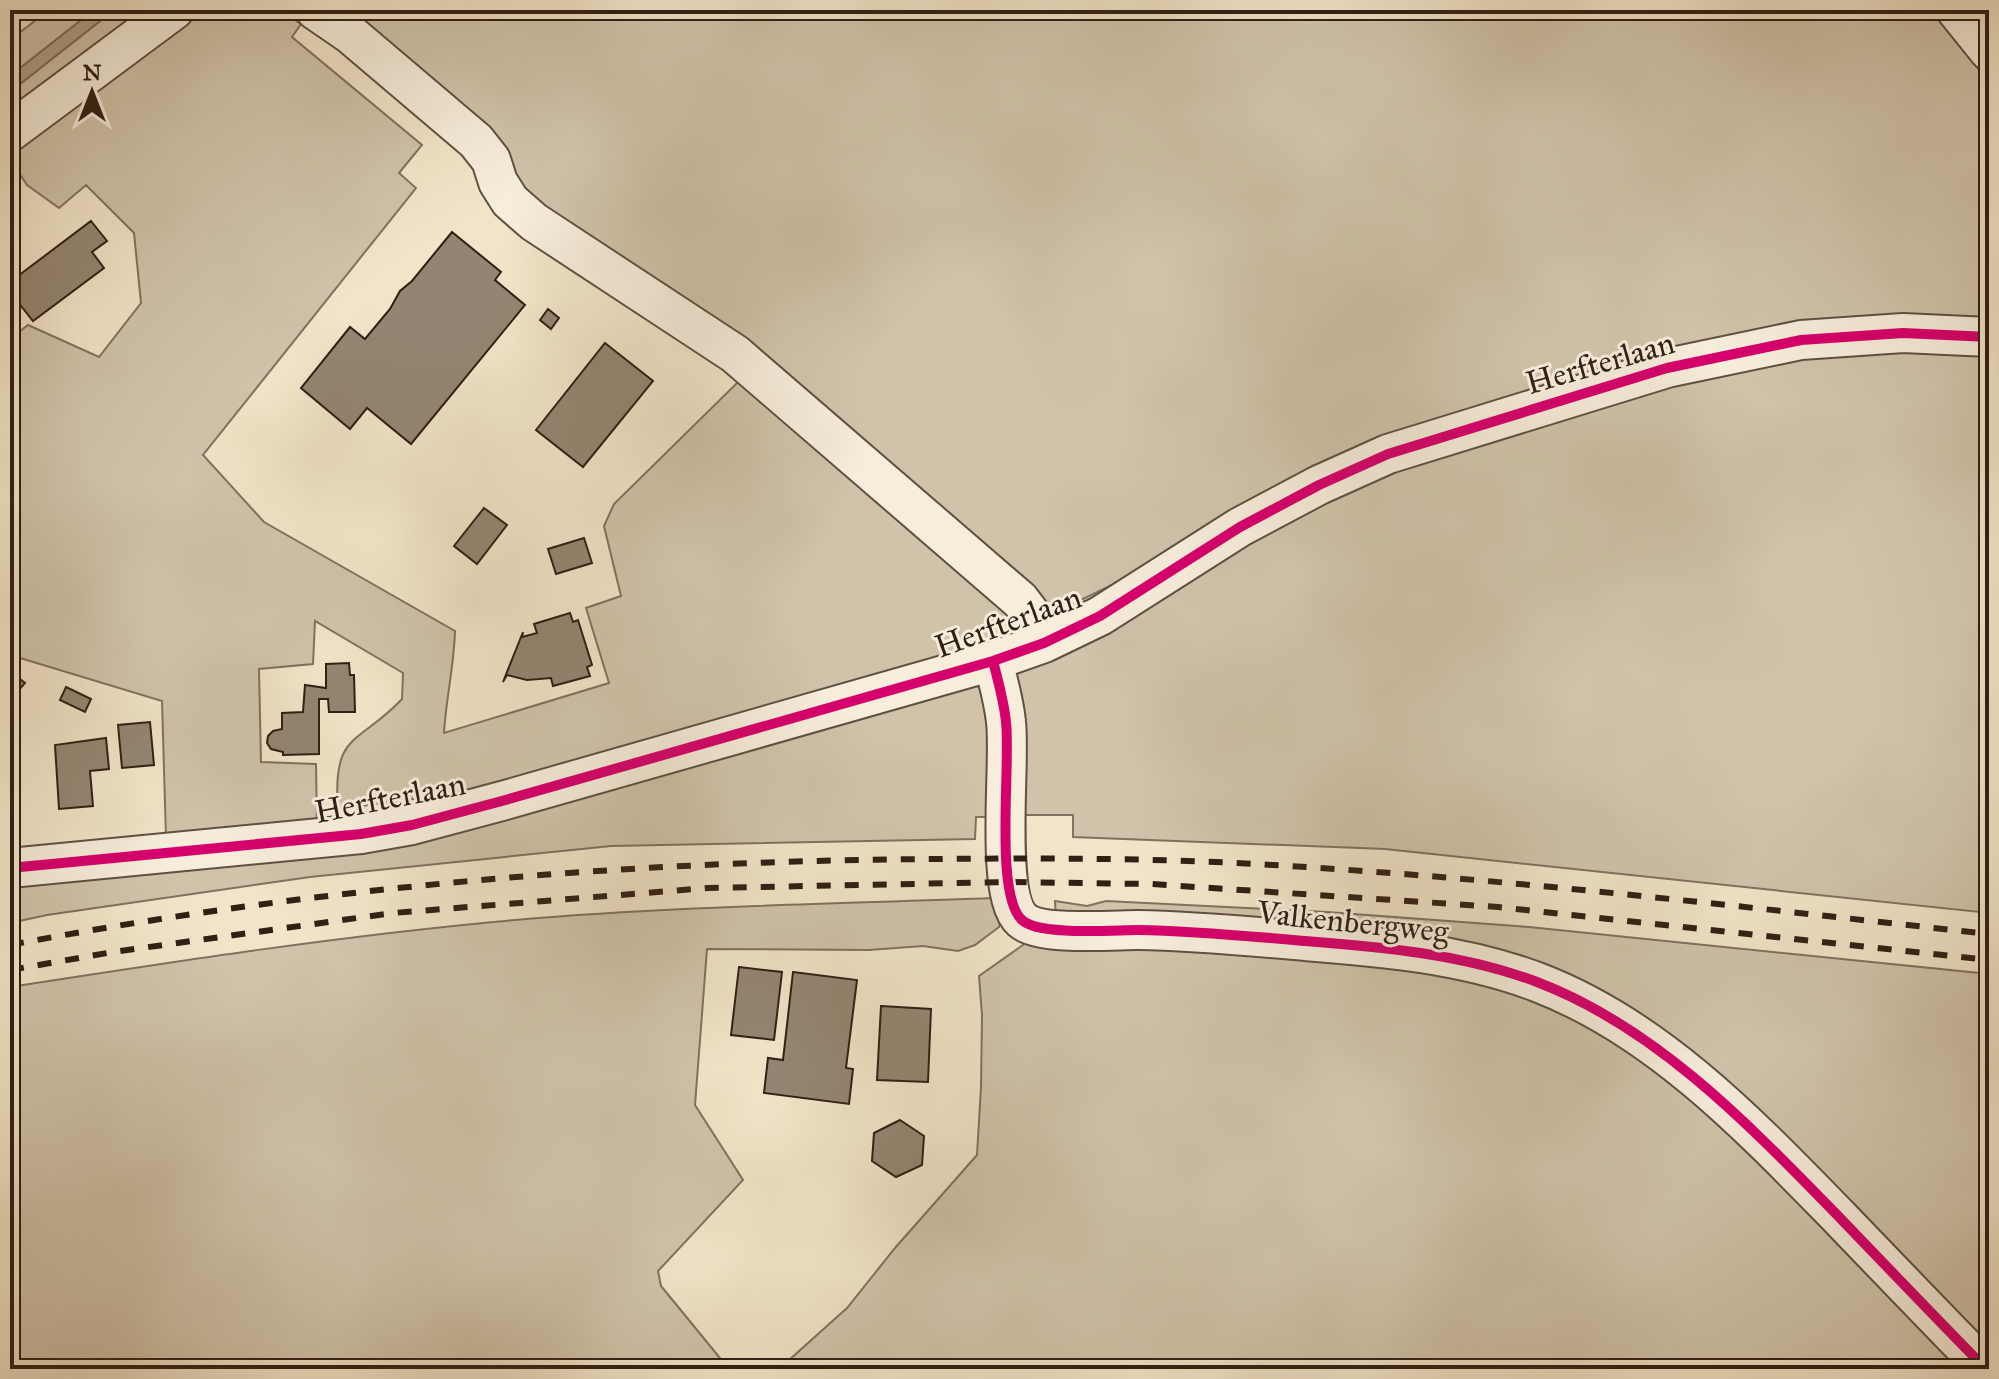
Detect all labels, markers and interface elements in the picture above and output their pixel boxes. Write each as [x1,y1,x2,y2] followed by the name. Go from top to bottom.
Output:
[52,52,132,132] north arrow
[83,59,102,86] text: N
[1521,323,1679,403] street label: Herfterlaan
[929,578,1087,666] street label: Herfterlaan
[311,764,469,832] street label: Herfterlaan
[1254,892,1452,952] street label: Valkenbergweg

